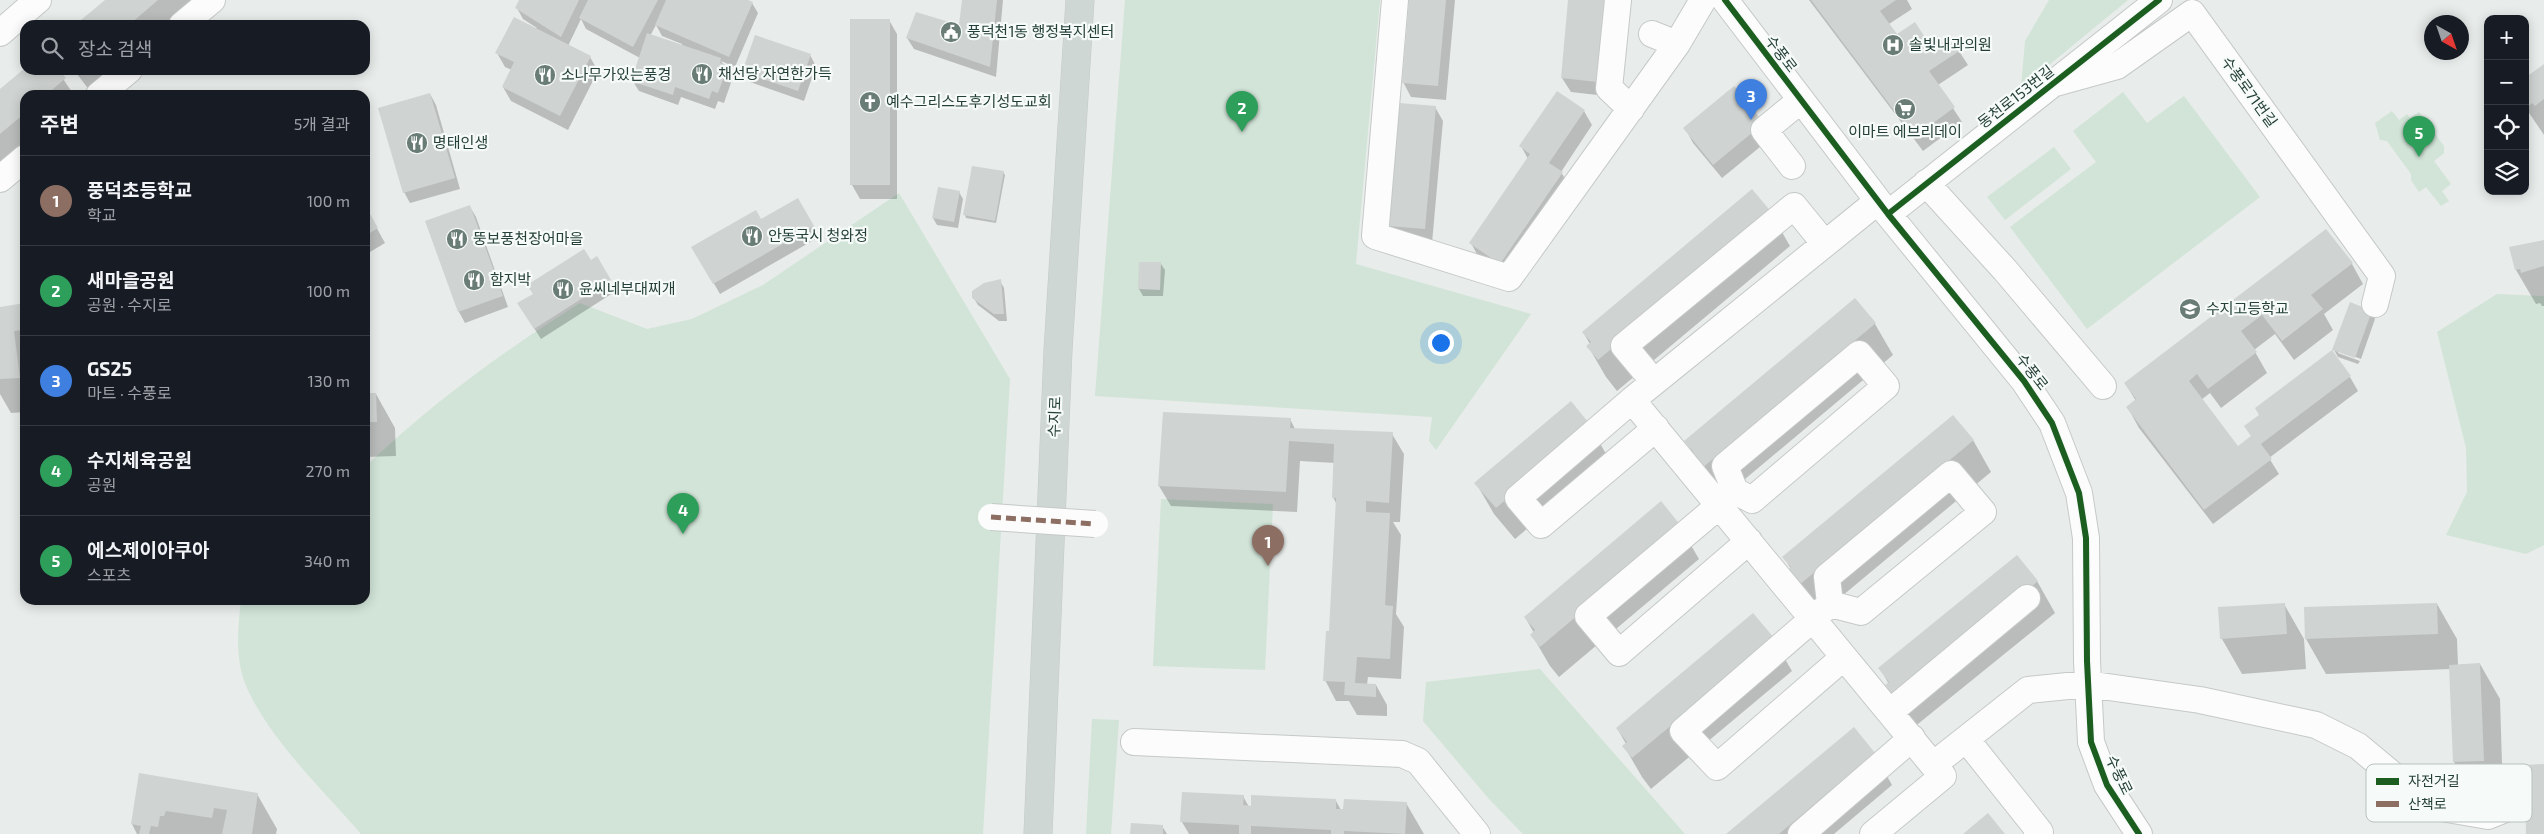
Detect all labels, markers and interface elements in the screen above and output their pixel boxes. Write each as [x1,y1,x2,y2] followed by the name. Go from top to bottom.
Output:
[2424,15,2469,60] north arrow
[2484,15,2529,195] map controls
[2484,15,2529,60] button: +
[20,20,370,75] search box
[939,20,963,44] public building icon: 풍덕천1동 행정복지센터
[967,22,1114,40] place label: 풍덕천1동 행정복지센터
[1762,31,1801,75] street label: 수풍로
[1881,33,1905,57] hospital icon: 솔빛내과의원
[38,34,66,62] icon: search
[1909,35,1992,53] place label: 솔빛내과의원
[78,37,152,60] text: 장소 검색
[2218,53,2281,130] street label: 수풍로71번길
[2484,60,2529,105] button: −
[1974,61,2057,131] street label: 동천로153번길
[690,62,714,86] restaurant icon: 채선당 자연한가득
[533,63,557,87] restaurant icon: 소나무가있는풍경
[718,64,832,82] place label: 채선당 자연한가득
[561,65,671,83] place label: 소나무가있는풍경
[1735,79,1767,120] pin: 3
[858,90,882,114] church icon: 예수그리스도후기성도교회
[1226,91,1258,132] pin: 2
[886,92,1052,110] place label: 예수그리스도후기성도교회
[1893,97,1917,121] supermarket icon: 이마트 에브리데이
[2484,105,2529,150] button: locate
[40,111,79,136] text: 주변
[294,114,350,133] text: 5개 결과
[2403,116,2435,157] pin: 5
[1848,122,1962,140] place label: 이마트 에브리데이
[405,131,429,155] restaurant icon: 명태인생
[433,133,488,151] place label: 명태인생
[2484,150,2529,195] button: layers
[87,178,192,201] text: 풍덕초등학교
[53,191,59,210] text: 1
[307,191,350,210] text: 100 m
[87,205,116,224] text: 학교
[740,224,764,248] restaurant icon: 안동국시 청와정
[768,226,868,244] place label: 안동국시 청와정
[445,227,469,251] restaurant icon: 뚱보풍천장어마을
[473,229,583,247] place label: 뚱보풍천장어마을
[87,268,174,291] text: 새마을공원
[462,268,486,292] restaurant icon: 함지박
[490,270,532,288] place label: 함지박
[551,277,575,301] restaurant icon: 윤씨네부대찌개
[579,279,676,297] place label: 윤씨네부대찌개
[51,281,61,300] text: 2
[307,281,350,300] text: 100 m
[87,295,172,314] text: 공원 · 수지로
[2178,297,2202,321] school or university icon: 수지고등학교
[2206,299,2289,317] place label: 수지고등학교
[1428,330,1454,356] your location
[2013,350,2053,393] street label: 수풍로
[87,357,132,380] text: GS25
[51,371,61,390] text: 3
[308,371,350,390] text: 130 m
[87,383,172,402] text: 마트 · 수풍로
[1044,396,1064,438] street label: 수지로
[87,448,192,471] text: 수지체육공원
[51,461,61,480] text: 4
[306,461,350,480] text: 270 m
[87,475,116,494] text: 공원
[667,493,699,534] pin: 4
[1252,525,1284,566] pin: 1
[87,538,209,561] text: 에스제이아쿠아
[52,551,60,570] text: 5
[304,551,350,570] text: 340 m
[87,565,131,584] text: 스포츠
[2103,752,2137,797] street label: 수풍로
[2366,764,2532,822] legend
[2408,772,2460,789] text: 자전거길
[2408,795,2447,812] text: 산책로

